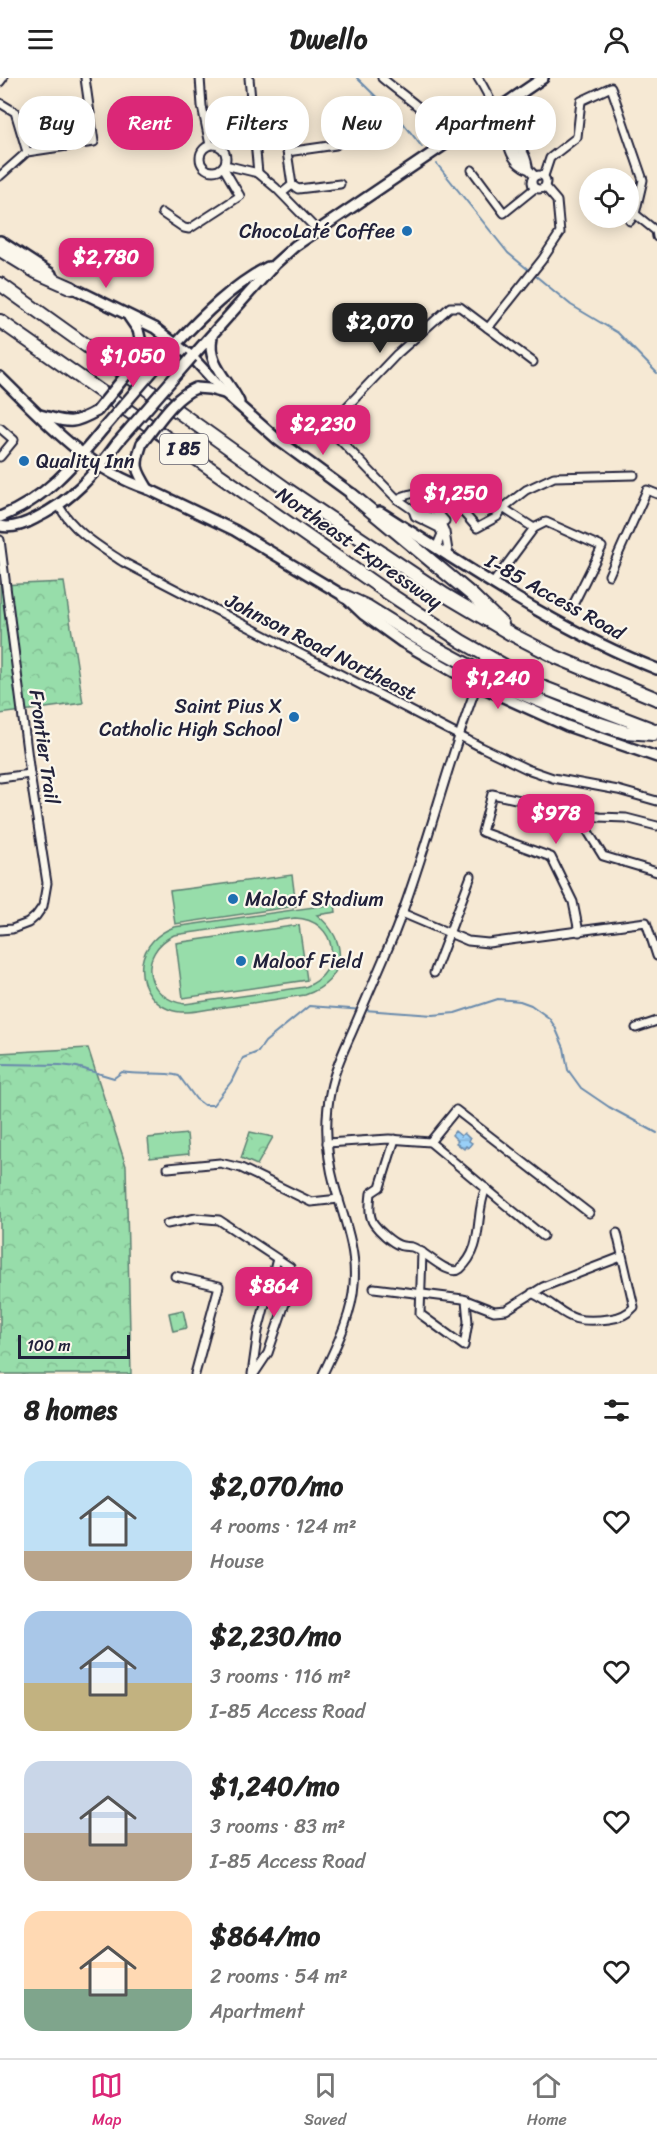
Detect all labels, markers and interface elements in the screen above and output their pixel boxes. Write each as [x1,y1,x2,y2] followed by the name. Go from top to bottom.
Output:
[290,15,367,63] text: Dwello
[24,23,57,56] icon: menu
[600,23,633,56] icon: person
[18,96,95,150] chip: Buy
[107,96,193,150] chip: Rent
[205,96,309,150] chip: Filters
[321,96,403,150] chip: New
[415,96,556,150] chip: Apartment
[579,168,639,228] map controls
[579,168,639,228] button: locate
[239,214,395,249] place label: ChocoLaté Coffee
[400,224,414,238] marker: ChocoLaté Coffee
[57,238,155,289] pin: $2,780
[73,240,139,275] text: $2,780
[331,303,429,354] pin: $2,070
[346,305,414,340] text: $2,070
[84,337,182,388] pin: $1,050
[101,339,165,374] text: $1,050
[274,405,372,456] pin: $2,230
[290,407,356,442] text: $2,230
[160,434,208,464] road number: I 85
[36,444,135,479] place label: Quality Inn
[17,454,31,468] marker: Quality Inn
[407,474,505,525] pin: $1,250
[424,476,488,511] text: $1,250
[268,477,450,619] street label: Northeast Expressway
[478,544,633,651] street label: I-85 Access Road
[218,583,423,711] street label: Johnson Road Northeast
[449,659,547,710] pin: $1,240
[466,661,530,696] text: $1,240
[19,687,69,807] street label: Frontier Trail
[99,689,282,747] place label: Saint Pius X Catholic High School
[287,710,301,724] marker: Saint Pius X Catholic High School
[520,794,592,845] pin: $978
[531,796,581,831] text: $978
[245,882,384,917] place label: Maloof Stadium
[226,892,240,906] marker: Maloof Stadium
[253,944,363,979] place label: Maloof Field
[234,954,248,968] marker: Maloof Field
[238,1267,310,1318] pin: $864
[249,1269,299,1304] text: $864
[27,1331,71,1360] text: 100 m
[18,1332,130,1360] scale bar
[24,1387,117,1433] text: 8 homes
[600,1394,633,1427] icon: filters
[210,1463,343,1509] text: $2,070/mo
[72,1485,144,1557] icon: home
[600,1505,633,1538] icon: heart
[210,1509,357,1544] text: 4 rooms · 124 m²
[210,1544,264,1579] text: House
[210,1613,341,1659] text: $2,230/mo
[72,1635,144,1707] icon: home
[600,1655,633,1688] icon: heart
[210,1659,351,1694] text: 3 rooms · 116 m²
[210,1694,365,1729] text: I-85 Access Road
[210,1763,339,1809] text: $1,240/mo
[72,1785,144,1857] icon: home
[600,1805,633,1838] icon: heart
[210,1809,345,1844] text: 3 rooms · 83 m²
[210,1844,365,1879] text: I-85 Access Road
[210,1913,320,1959] text: $864/mo
[72,1935,144,2007] icon: home
[600,1955,633,1988] icon: heart
[210,1959,348,1994] text: 2 rooms · 54 m²
[210,1994,304,2029] text: Apartment
[90,2069,123,2134] tab: Map
[304,2069,346,2134] tab: Saved
[527,2069,567,2134] tab: Home

